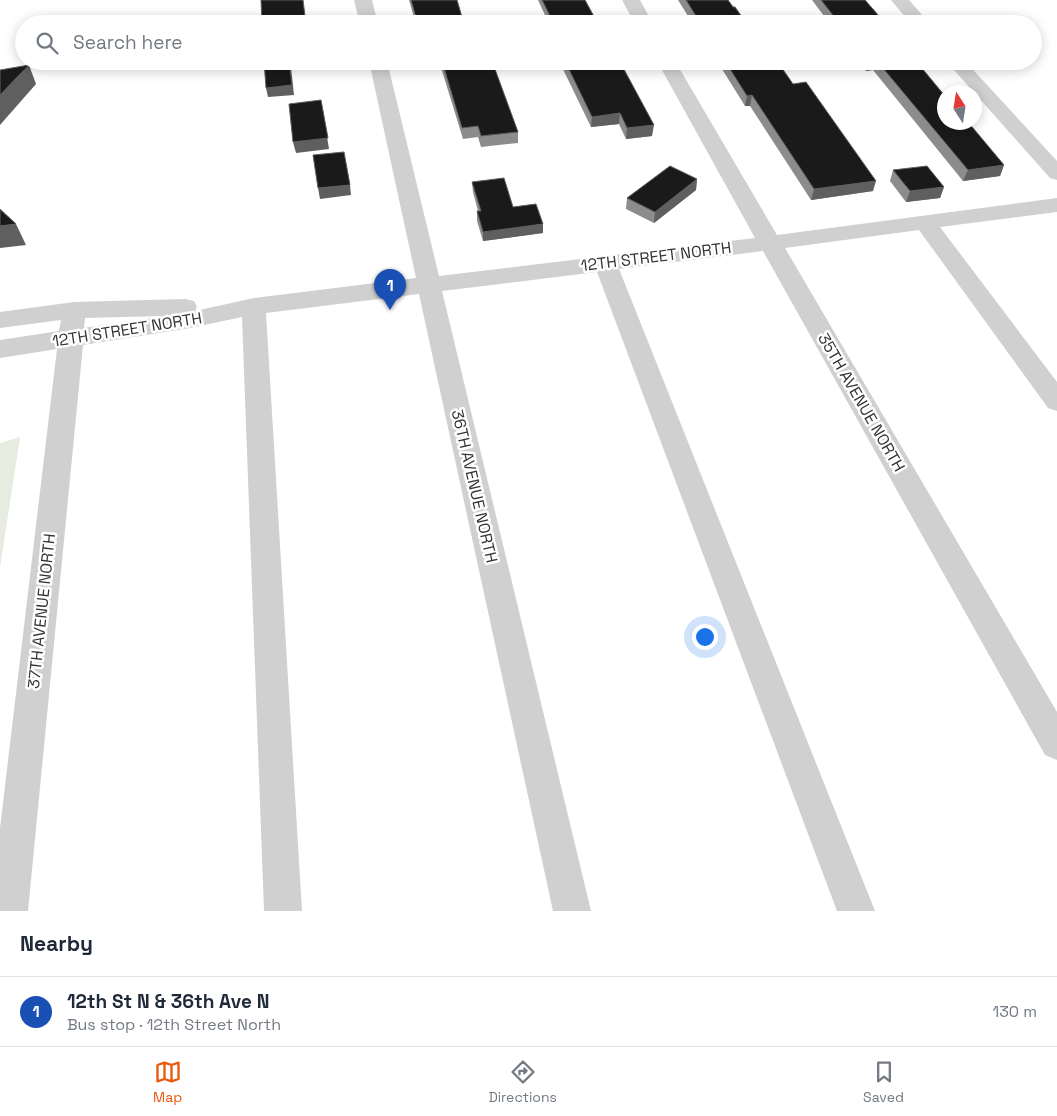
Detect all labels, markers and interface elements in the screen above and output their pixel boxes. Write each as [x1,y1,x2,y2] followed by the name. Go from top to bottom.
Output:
[15,15,1042,70] search box
[33,29,61,57] icon: search
[73,30,183,55] text: Search here
[937,85,982,130] north arrow
[580,237,733,276] street label: 12TH STREET NORTH
[374,269,406,310] pin: 1
[51,307,204,352] street label: 12TH STREET NORTH
[813,329,910,475] street label: 35TH AVENUE NORTH
[447,407,502,565] street label: 36TH AVENUE NORTH
[23,532,60,690] street label: 37TH AVENUE NORTH
[692,624,718,650] your location
[20,930,93,957] text: Nearby
[67,989,269,1014] text: 12th St N & 36th Ave N
[32,1001,40,1022] text: 1
[993,1001,1037,1022] text: 130 m
[67,1014,281,1035] text: Bus stop · 12th Street North
[153,1058,182,1106] tab: Map
[488,1058,557,1106] tab: Directions
[863,1058,904,1106] tab: Saved

